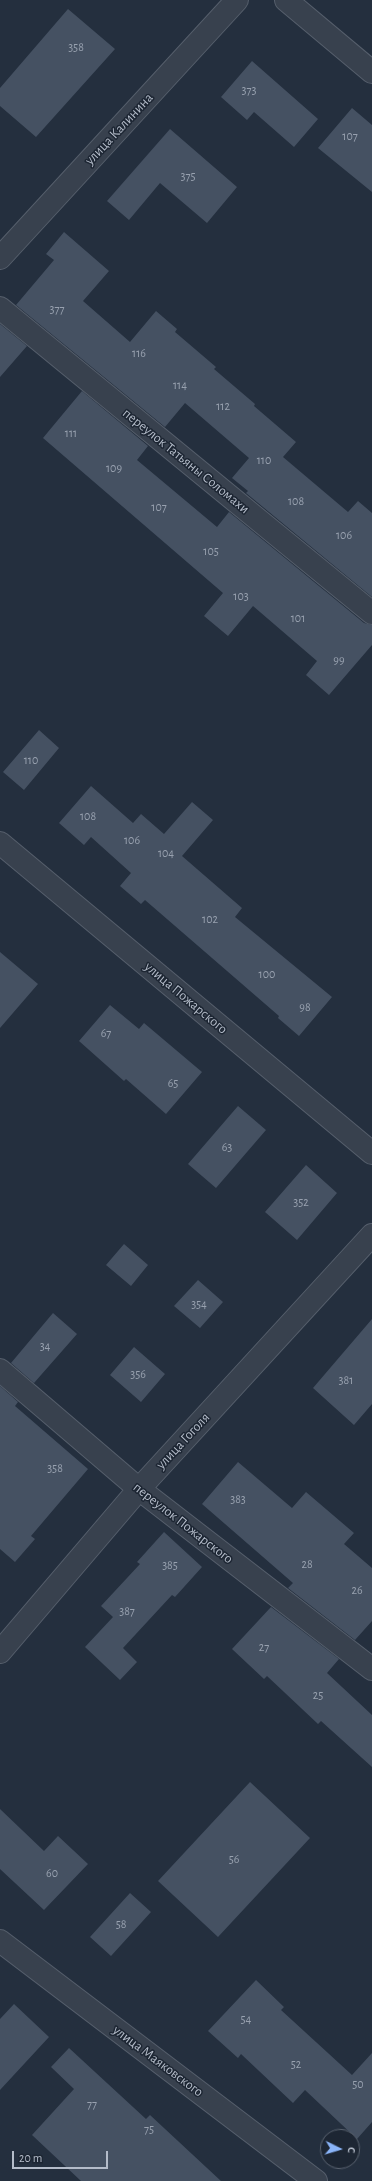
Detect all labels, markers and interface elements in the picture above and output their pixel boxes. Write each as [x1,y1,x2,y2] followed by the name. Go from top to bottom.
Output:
[68,40,84,54] house number: 358
[242,83,256,97] house number: 373
[81,90,157,168] street label: улица Калинина
[342,129,358,143] house number: 107
[181,169,195,183] house number: 375
[50,302,64,316] house number: 377
[132,346,146,360] house number: 116
[173,378,187,392] house number: 114
[216,399,230,413] house number: 112
[119,405,253,517] street label: переулок Татьяны Соломахи
[65,426,77,440] house number: 111
[257,453,271,467] house number: 110
[106,461,122,475] house number: 109
[288,494,304,508] house number: 108
[151,500,167,514] house number: 107
[336,528,352,542] house number: 106
[203,544,219,558] house number: 105
[233,589,249,603] house number: 103
[291,611,305,625] house number: 101
[333,653,345,667] house number: 99
[24,753,38,767] house number: 110
[80,809,96,823] house number: 108
[124,833,140,847] house number: 106
[158,846,174,860] house number: 104
[202,912,218,926] house number: 102
[141,958,231,1038] street label: улица Пожарского
[259,967,275,981] house number: 100
[299,1000,311,1014] house number: 98
[101,1026,111,1040] house number: 67
[168,1076,178,1090] house number: 65
[222,1140,232,1154] house number: 63
[293,1195,309,1209] house number: 352
[191,1297,207,1311] house number: 354
[40,1339,50,1353] house number: 34
[130,1367,146,1381] house number: 356
[339,1373,353,1387] house number: 381
[153,1409,213,1473] street label: улица Гоголя
[47,1461,63,1475] house number: 358
[130,1479,236,1567] street label: переулок Пожарского
[230,1492,246,1506] house number: 383
[301,1557,313,1571] house number: 28
[162,1558,178,1572] house number: 385
[351,1583,363,1597] house number: 26
[119,1604,135,1618] house number: 387
[259,1640,269,1654] house number: 27
[313,1688,323,1702] house number: 25
[229,1852,239,1866] house number: 56
[46,1866,58,1880] house number: 60
[116,1917,126,1931] house number: 58
[241,2012,251,2026] house number: 54
[110,2022,206,2100] street label: улица Маяковского
[291,2057,301,2071] house number: 52
[352,2077,364,2091] house number: 50
[87,2097,97,2111] house number: 77
[144,2122,154,2136] house number: 75
[320,2129,360,2169] north arrow
[14,2143,110,2169] scale bar
[346,2146,357,2154] text: С
[19,2152,42,2164] text: 20 m

